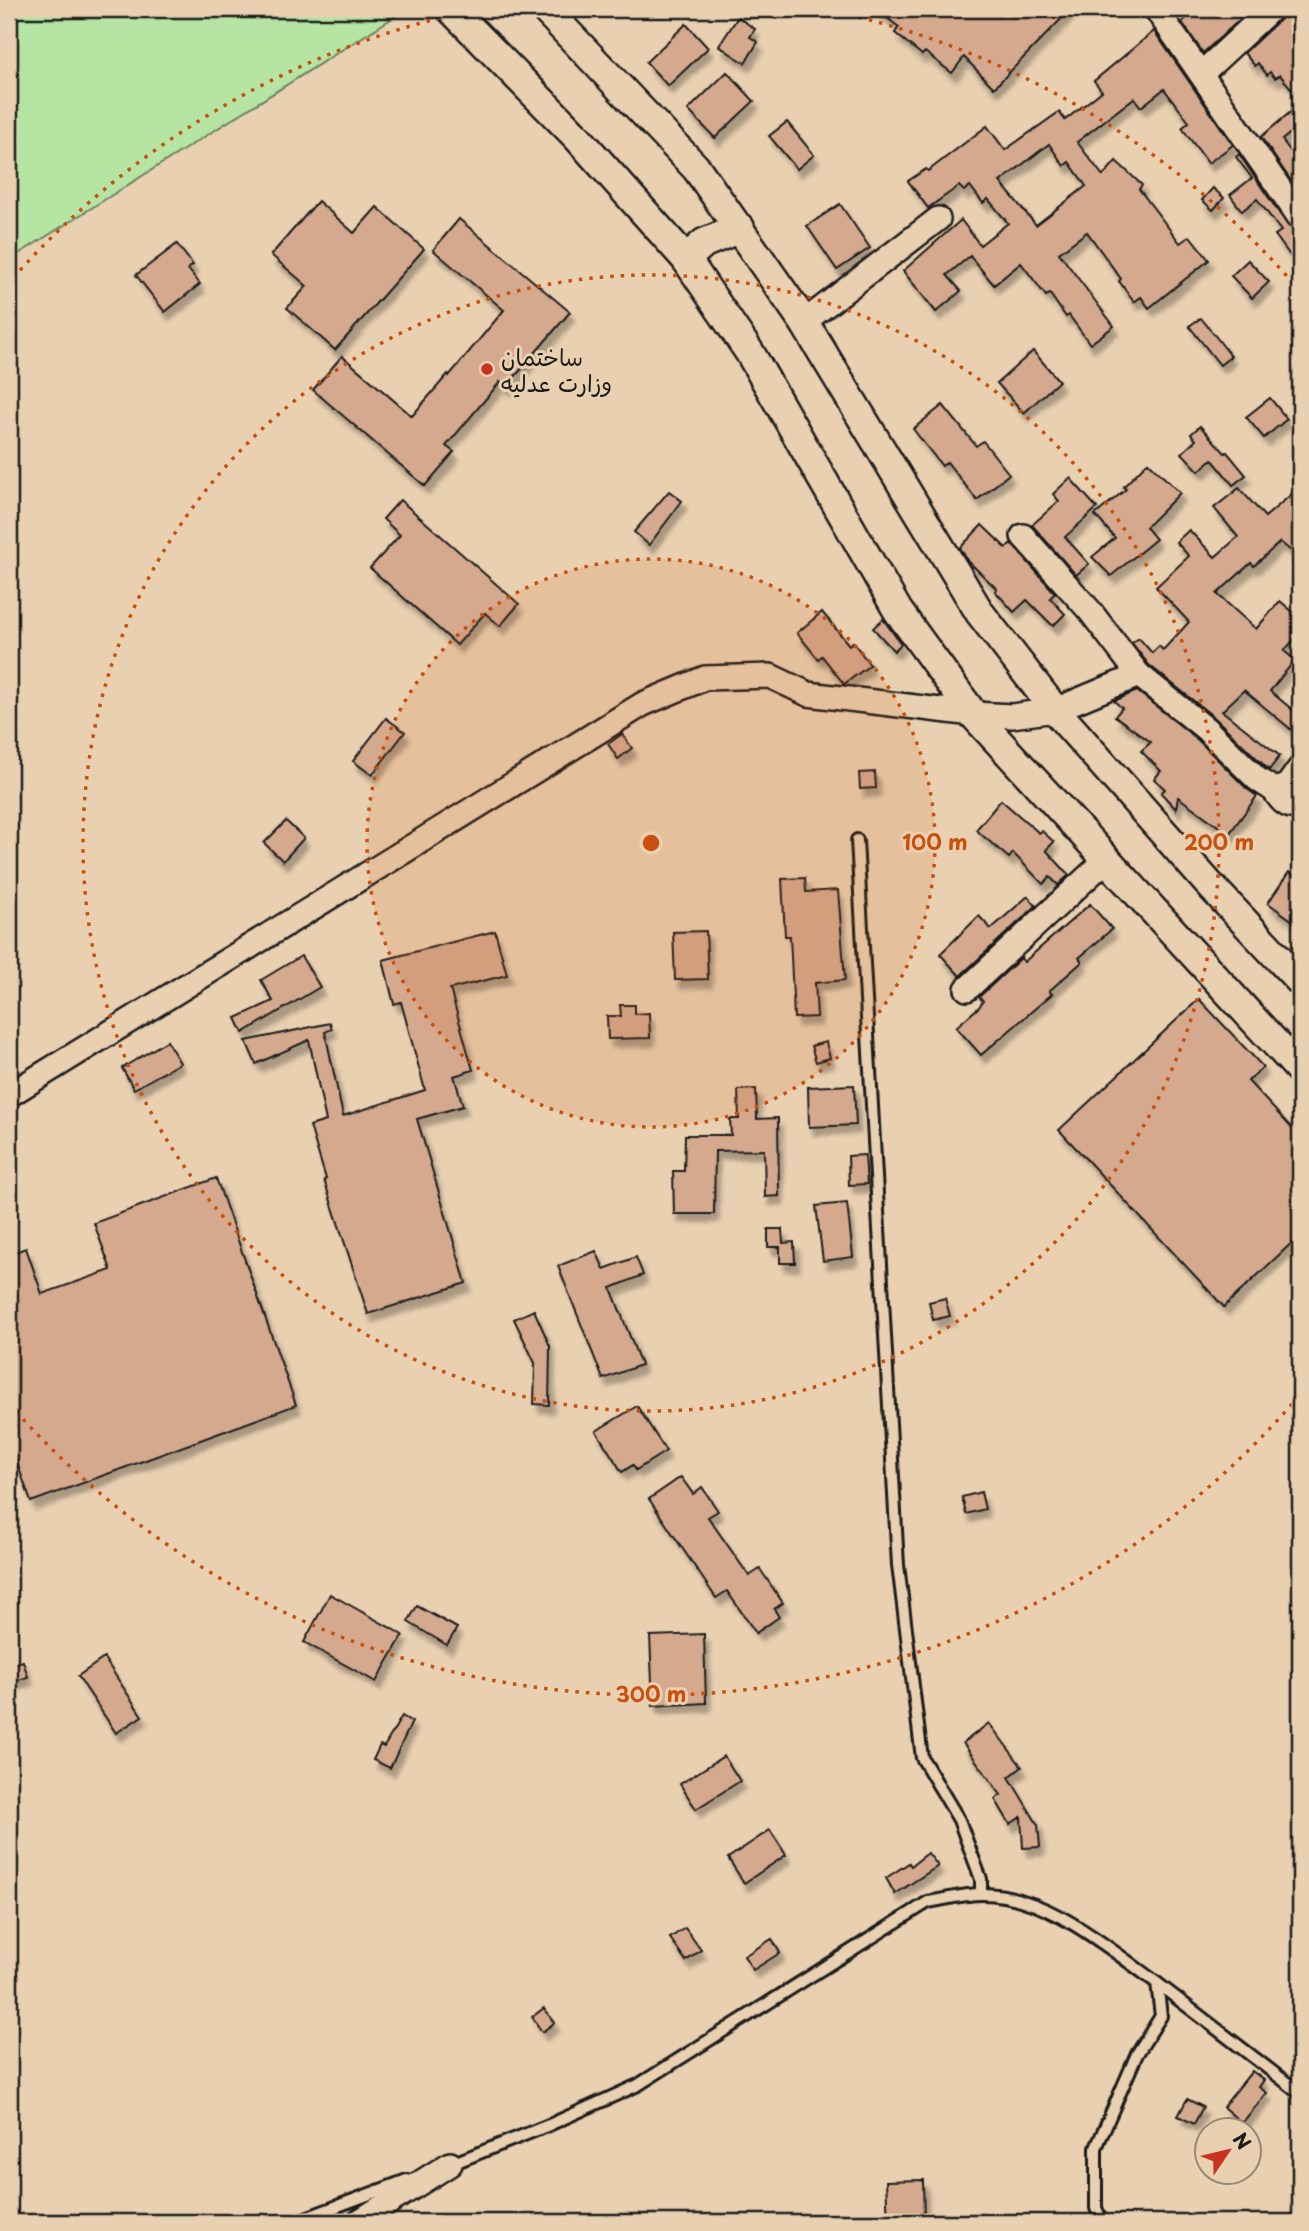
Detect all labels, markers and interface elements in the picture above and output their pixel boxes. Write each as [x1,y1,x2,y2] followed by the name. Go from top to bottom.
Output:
[501,339,612,400] place label: ساختمان وزارت عدلیه
[479,361,495,377] marker: ساختمان وزارت عدلیه
[902,825,968,857] text: 100 m
[1184,825,1254,857] text: 200 m
[639,831,663,855] centre of rings
[616,1677,686,1709] text: 300 m
[1194,2116,1264,2186] north arrow
[1227,2126,1259,2155] text: N

